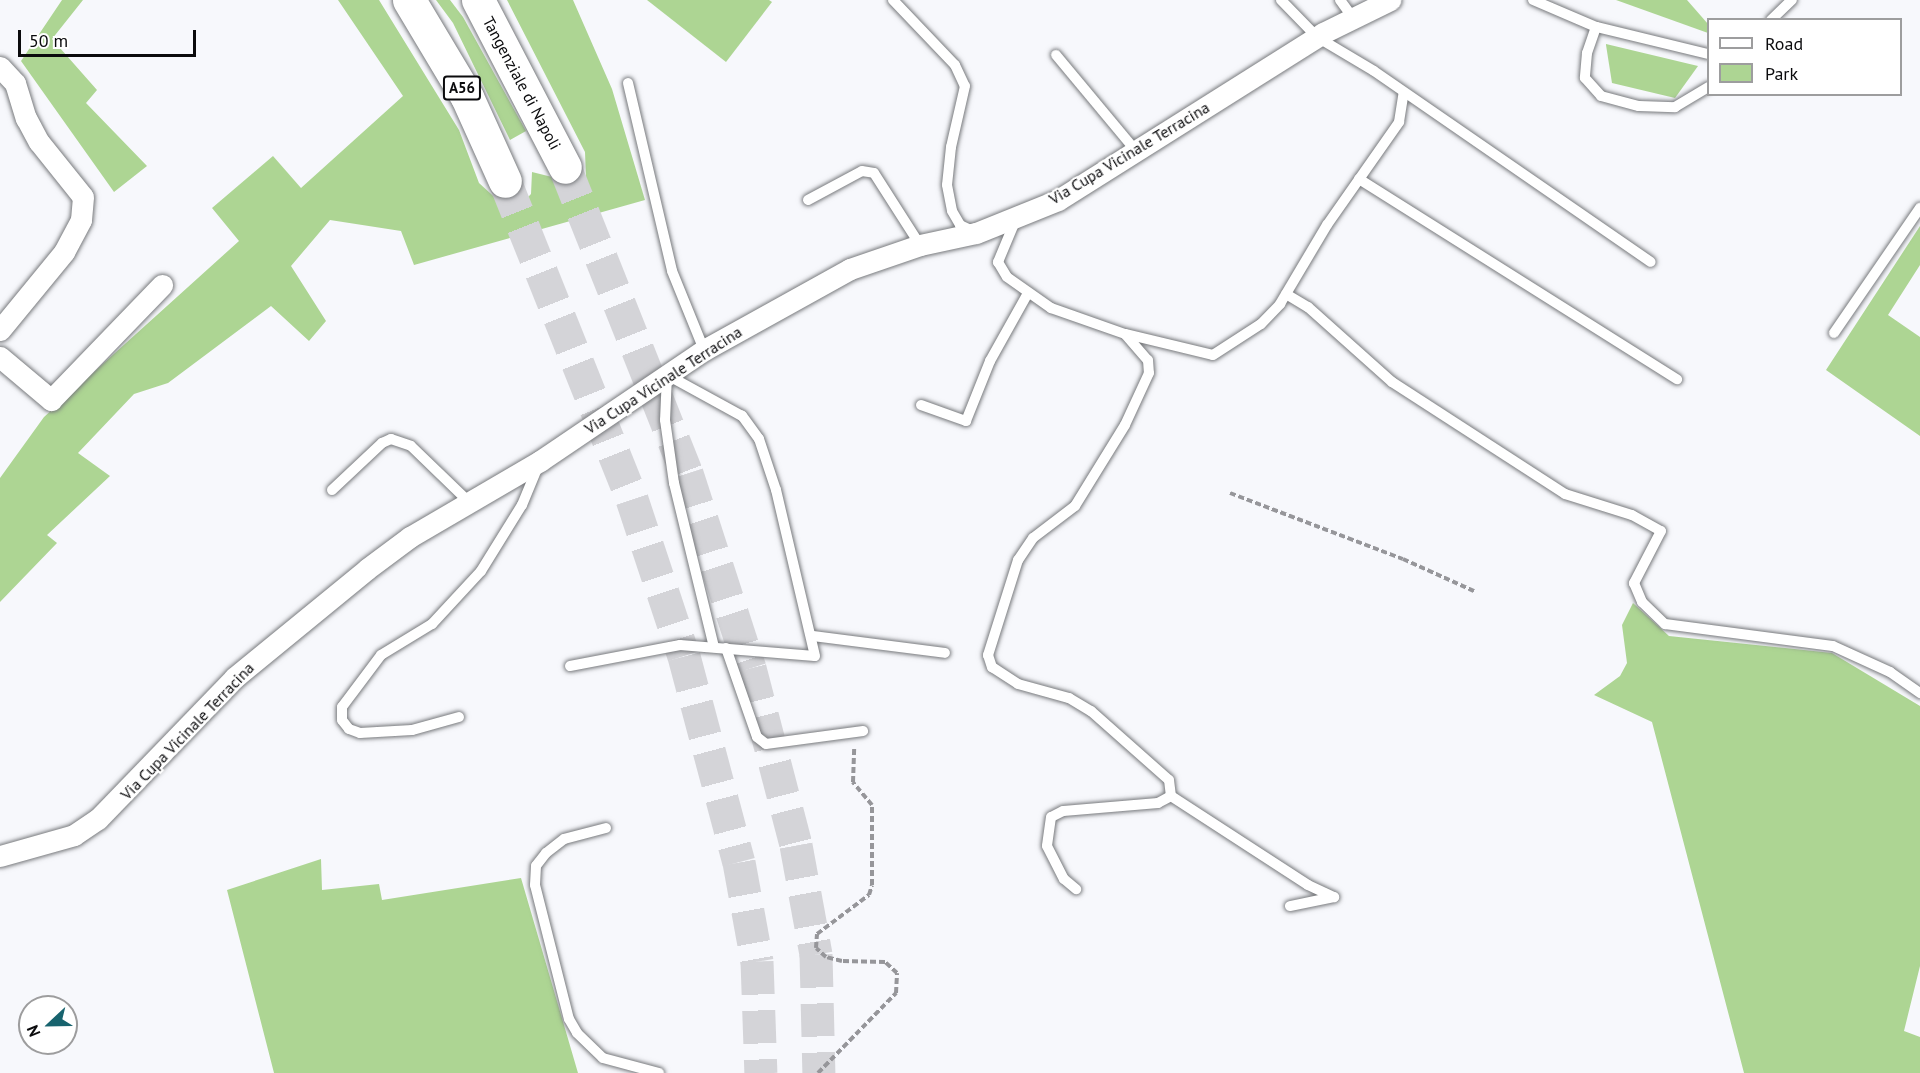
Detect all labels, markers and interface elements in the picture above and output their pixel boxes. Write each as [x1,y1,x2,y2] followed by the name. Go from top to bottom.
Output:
[479,13,565,153] street label: Tangenziale di Napoli
[21,18,200,56] scale bar
[1707,18,1902,96] legend
[29,29,68,52] text: 50 m
[1765,32,1803,55] text: Road
[1765,62,1798,85] text: Park
[442,76,482,100] road number: A56
[1045,97,1213,209] street label: Via Cupa Vicinale Terracina
[580,322,746,438] street label: Via Cupa Vicinale Terracina
[116,658,258,804] street label: Via Cupa Vicinale Terracina
[18,995,78,1055] north arrow
[22,1022,44,1040] text: N

